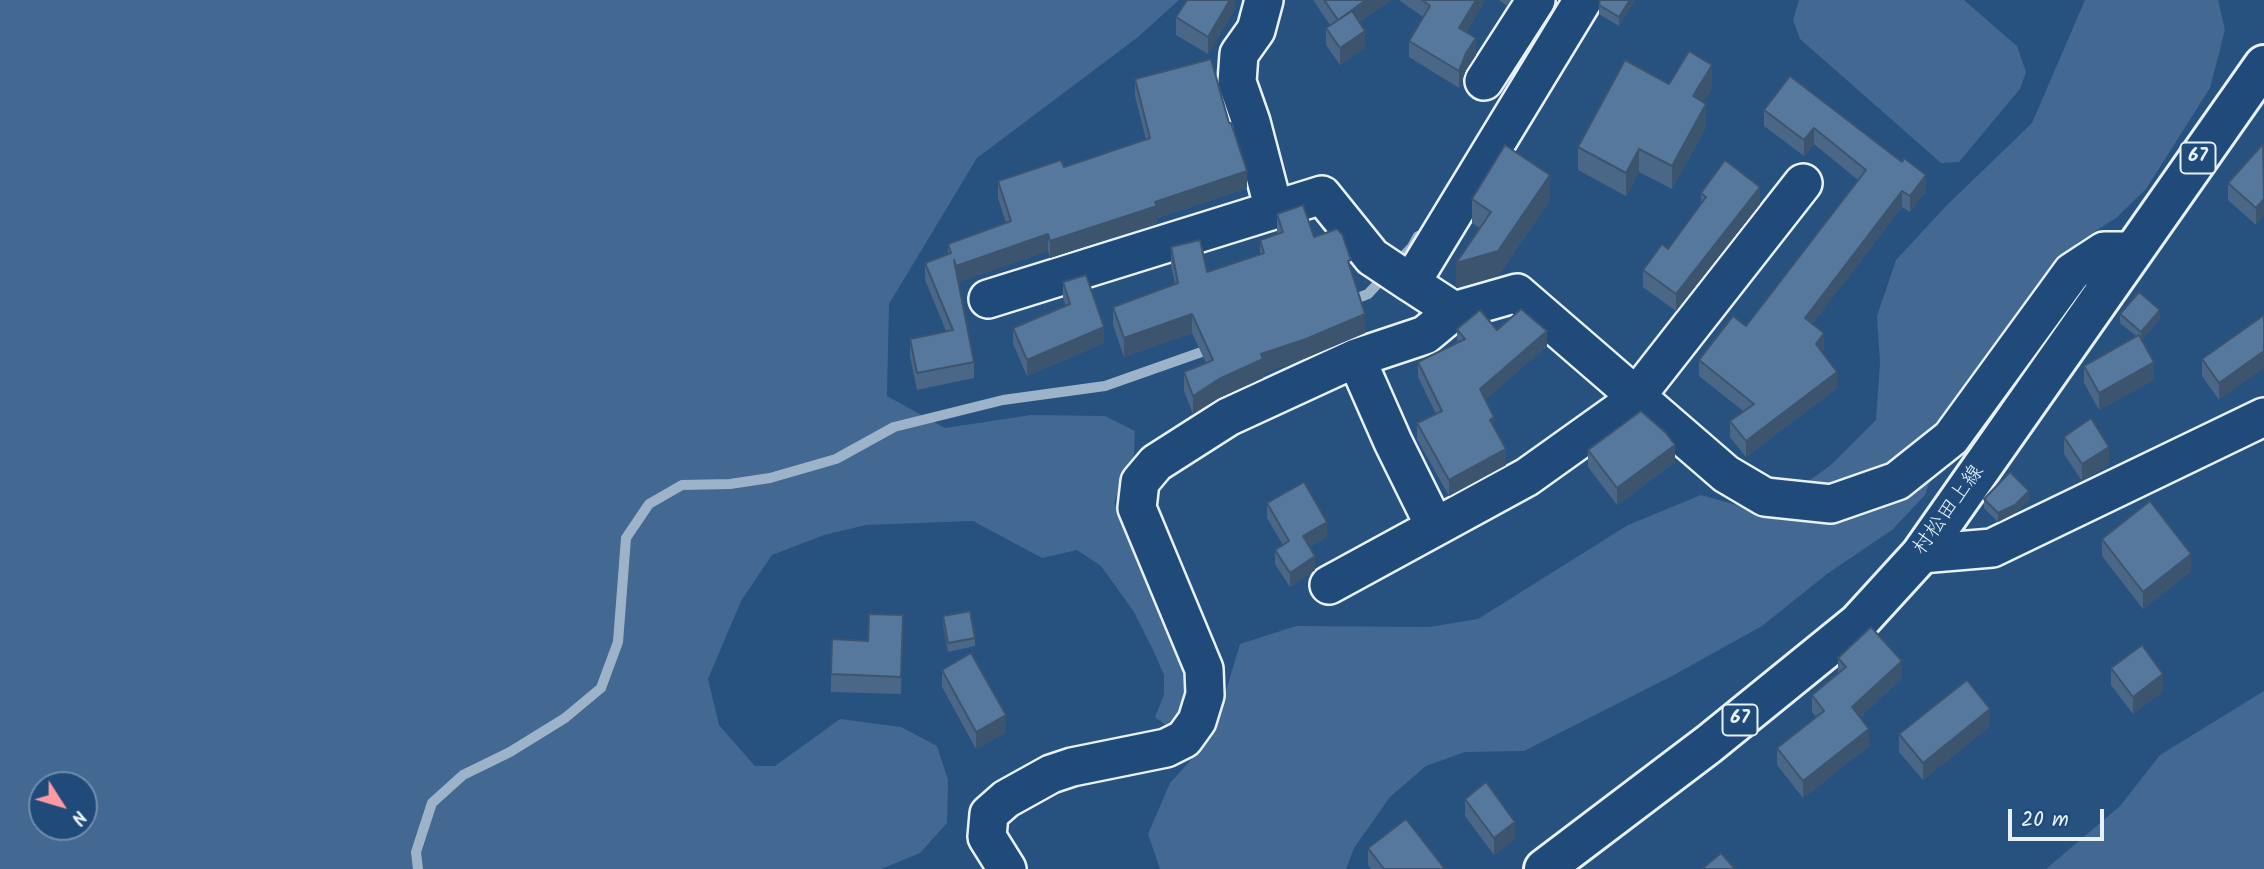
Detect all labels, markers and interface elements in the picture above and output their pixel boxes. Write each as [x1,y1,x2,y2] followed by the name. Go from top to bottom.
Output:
[2180,142,2216,174] road number: 67
[1909,461,1991,561] street label: 村松田上線
[1722,705,1758,736] road number: 67
[28,771,98,841] north arrow
[2012,796,2108,840] scale bar
[63,804,94,831] text: N
[2021,804,2069,837] text: 20 m

